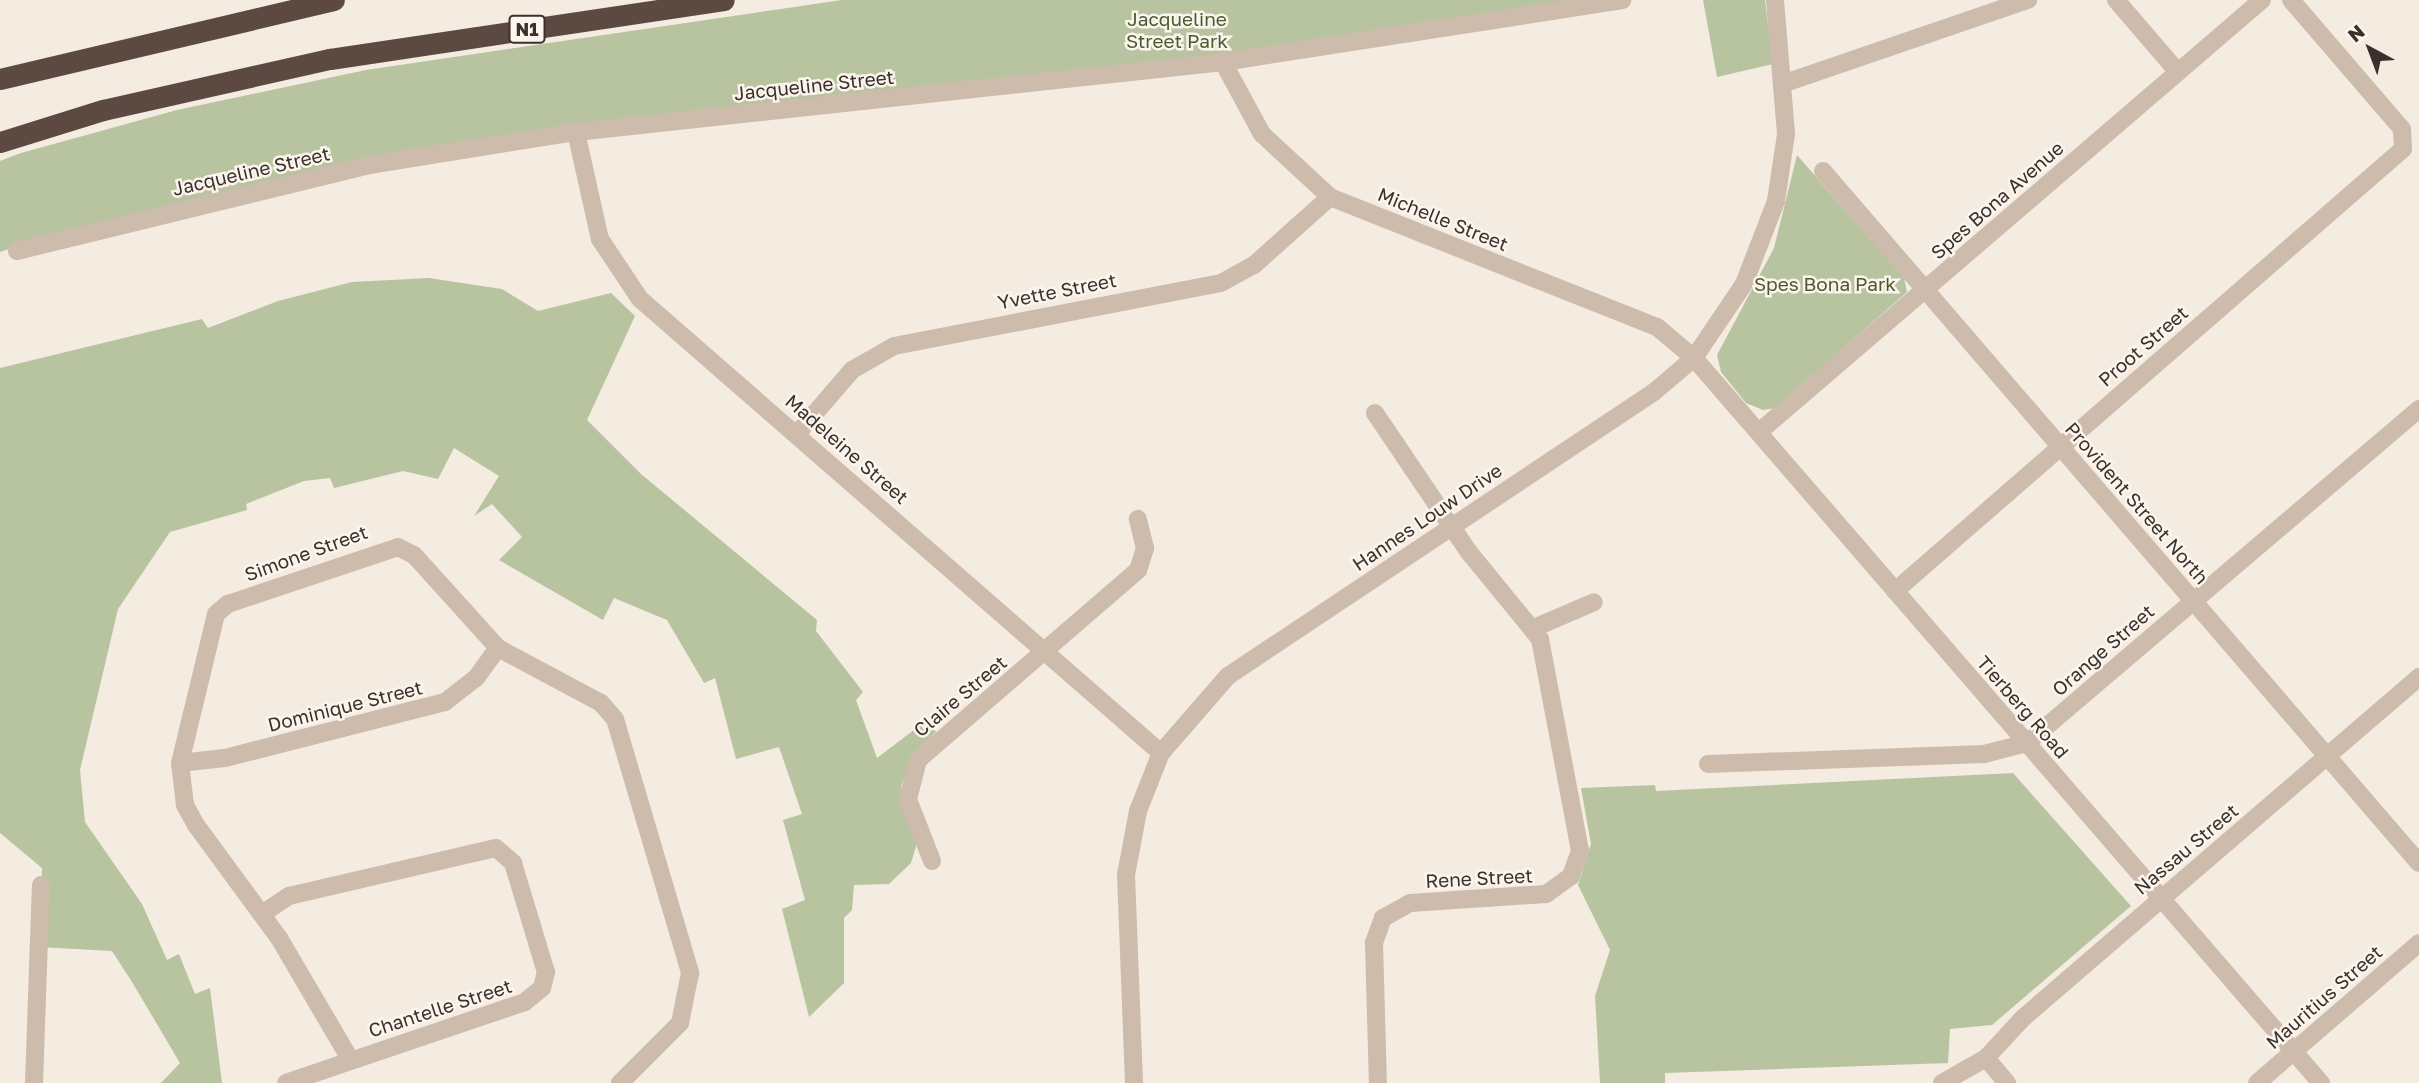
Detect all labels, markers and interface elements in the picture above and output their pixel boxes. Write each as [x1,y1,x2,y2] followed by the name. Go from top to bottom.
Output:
[1126,8,1228,52] park label: Jacqueline Street Park
[2335,14,2405,84] north arrow
[508,15,546,44] road number: N1
[2343,19,2369,46] text: N
[733,65,895,105] street label: Jacqueline Street
[1926,136,2068,264] street label: Spes Bona Avenue
[170,142,332,200] street label: Jacqueline Street
[1375,182,1511,256] street label: Michelle Street
[996,268,1118,314] street label: Yvette Street
[1754,273,1896,295] park label: Spes Bona Park
[2094,301,2192,391] street label: Proot Street
[781,389,913,509] street label: Madeleine Street
[2061,417,2213,589] street label: Provident Street North
[1348,459,1506,575] street label: Hannes Louw Drive
[241,520,371,586] street label: Simone Street
[2047,600,2159,700] street label: Orange Street
[909,651,1011,741] street label: Claire Street
[1972,651,2074,763] street label: Tierberg Road
[265,676,425,736] street label: Dominique Street
[2129,799,2243,899] street label: Nassau Street
[1425,864,1533,892] street label: Rene Street
[2261,940,2387,1054] street label: Mauritius Street
[365,974,515,1042] street label: Chantelle Street

